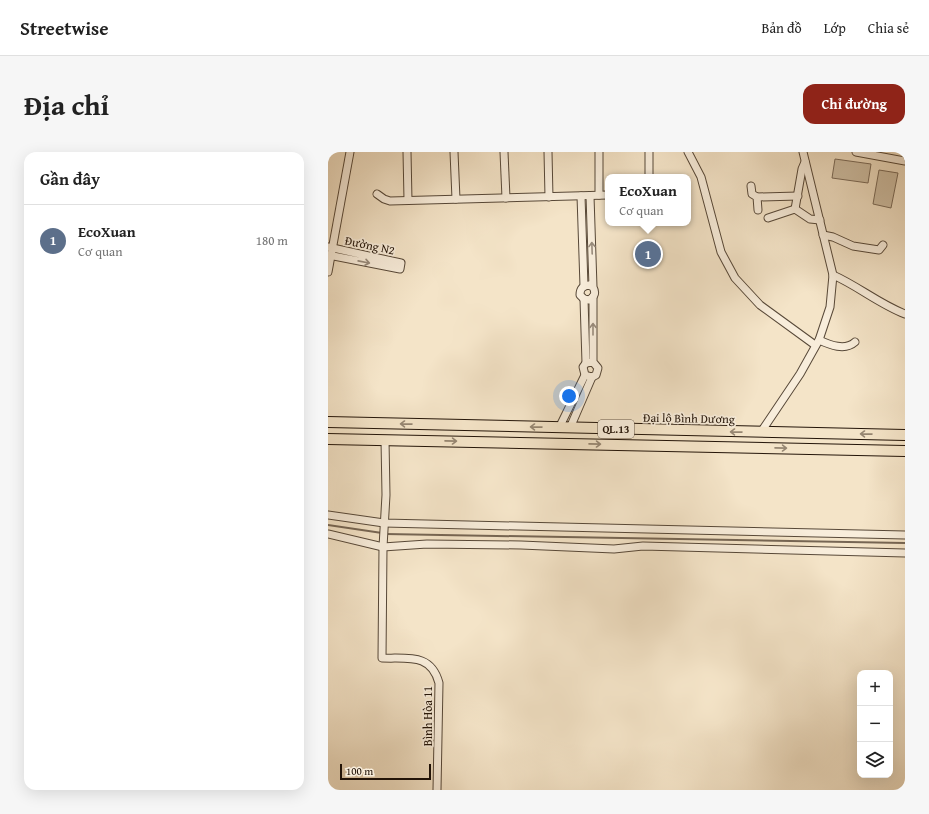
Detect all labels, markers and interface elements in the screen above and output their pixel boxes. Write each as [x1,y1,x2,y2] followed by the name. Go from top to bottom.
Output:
[20,14,109,42] text: Streetwise
[762,18,802,38] text: Bản đồ
[824,18,846,38] text: Lớp
[868,18,909,38] text: Chia sẻ
[24,84,109,125] text: Địa chỉ
[803,84,905,124] button: Chỉ đường
[40,166,100,191] text: Gần đây
[605,174,691,226] popup
[619,180,677,201] text: EcoXuan
[619,201,664,220] text: Cơ quan
[78,221,136,242] text: EcoXuan
[50,231,56,250] text: 1
[256,231,288,250] text: 180 m
[344,231,397,259] street label: Đường N2
[635,239,661,269] pin: 1
[78,242,122,261] text: Cơ quan
[588,242,596,255] one-way arrow
[357,258,370,266] one-way arrow
[589,323,597,336] one-way arrow
[559,386,579,406] your location
[643,409,735,427] street label: Đại lộ Bình Dương
[400,420,413,428] one-way arrow
[598,420,634,438] road number: QL.13
[530,423,543,431] one-way arrow
[730,428,743,436] one-way arrow
[860,430,873,438] one-way arrow
[444,437,457,445] one-way arrow
[588,441,601,448] one-way arrow
[774,444,787,452] one-way arrow
[857,670,893,778] map controls
[857,670,893,706] button: +
[419,686,436,746] street label: Bình Hòa 11
[857,706,893,742] button: −
[857,742,893,778] button: layers
[340,762,431,781] scale bar
[346,763,373,779] text: 100 m

